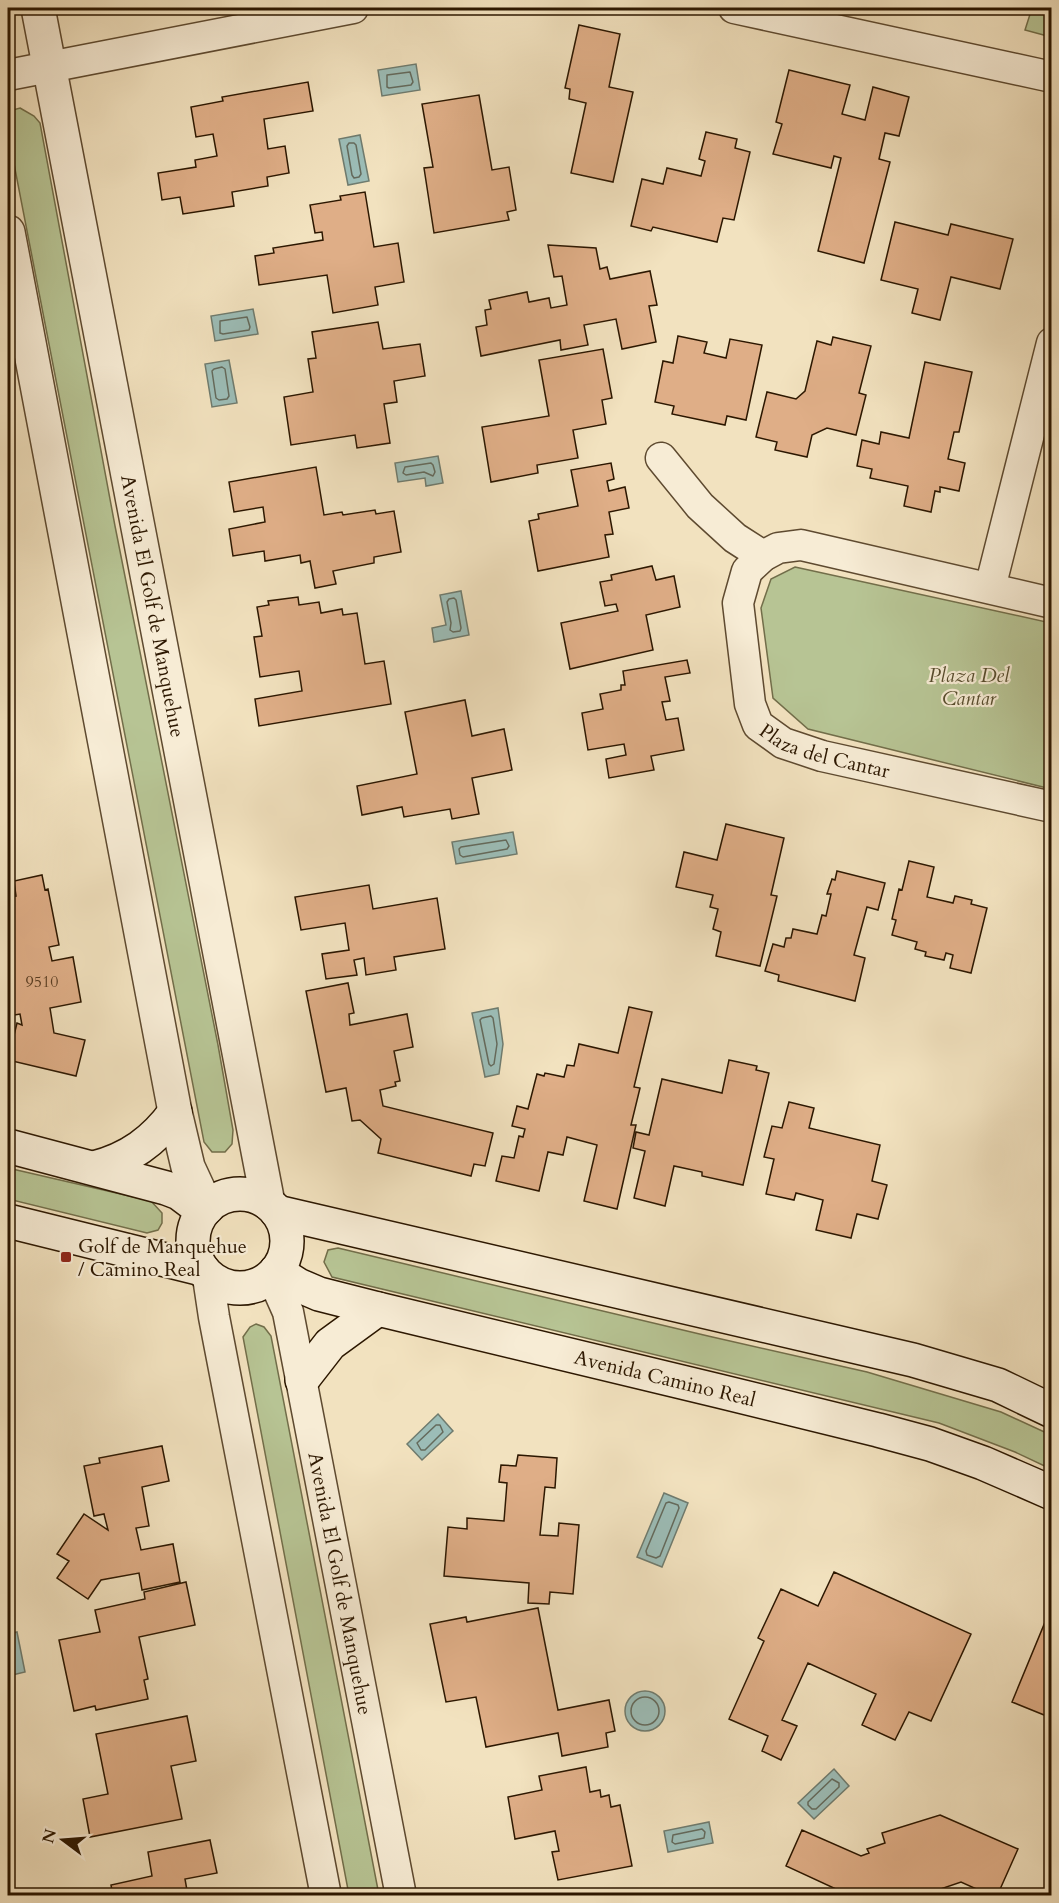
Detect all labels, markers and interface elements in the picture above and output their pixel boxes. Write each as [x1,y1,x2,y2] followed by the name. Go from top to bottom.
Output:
[114,472,191,740] street label: Avenida El Golf de Manquehue
[928,662,1010,712] park label: Plaza Del Cantar
[754,717,893,785] street label: Plaza del Cantar
[26,971,58,993] house number: 9510
[78,1233,247,1283] place label: Golf de Manquehue / Camino Real
[59,1250,73,1264] marker: Golf de Manquehue / Camino Real
[571,1344,758,1414] street label: Avenida Camino Real
[301,1450,379,1717] street label: Avenida El Golf de Manquehue
[33,1810,93,1870] north arrow
[37,1826,62,1846] text: N

